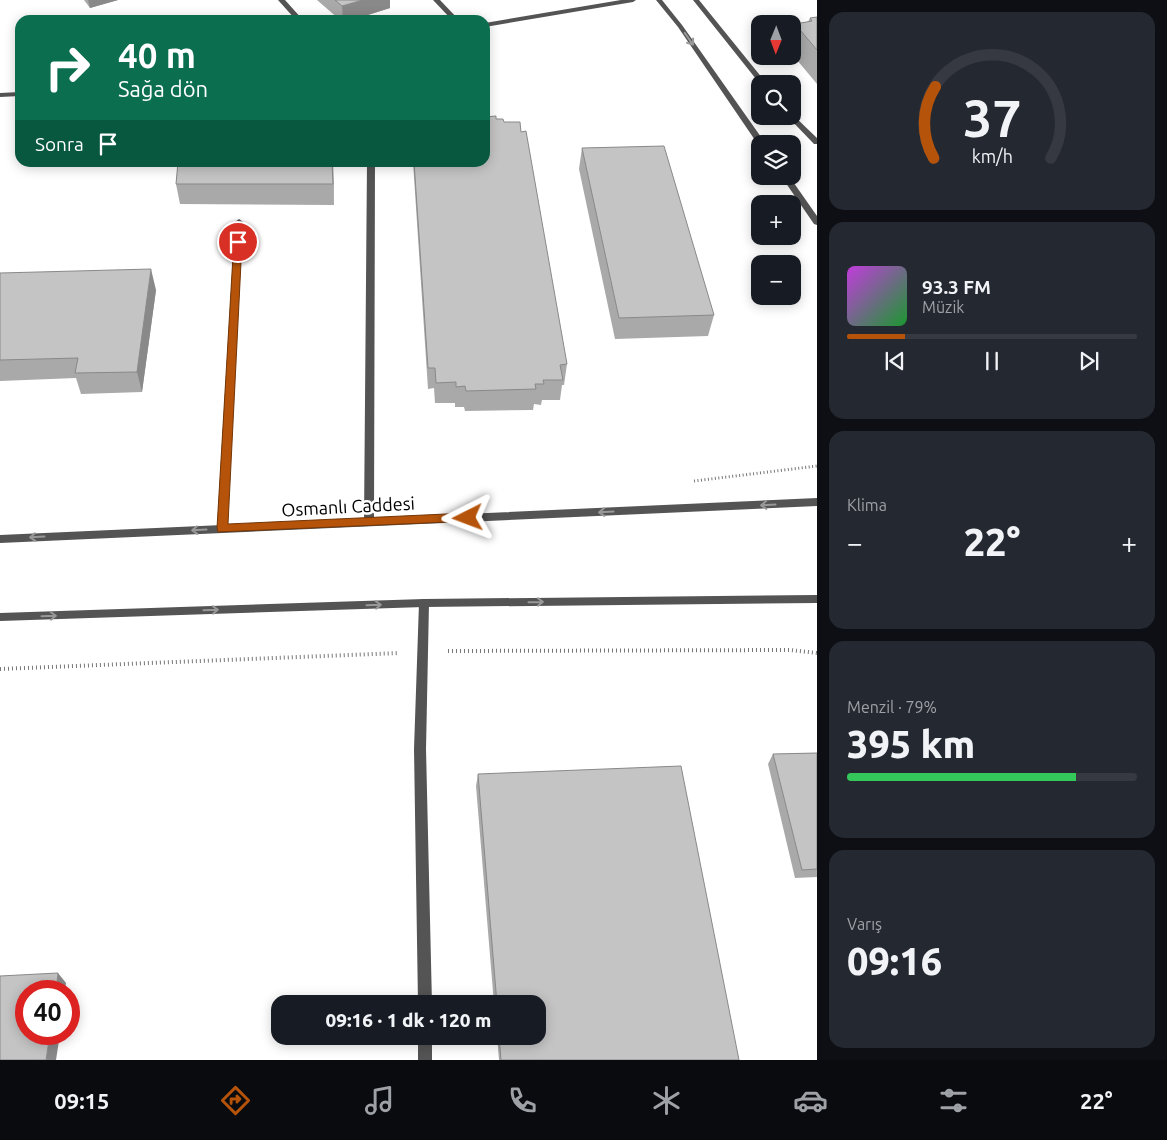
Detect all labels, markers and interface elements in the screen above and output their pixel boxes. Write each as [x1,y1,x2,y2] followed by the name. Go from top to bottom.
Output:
[751,15,801,65] north arrow
[751,15,801,305] map controls
[684,31,694,45] one-way arrow
[35,35,100,100] icon: right
[118,35,196,75] text: 40 m
[751,75,801,125] button: search
[118,76,208,101] text: Sağa dön
[963,89,1021,147] text: 37
[94,130,122,158] icon: arrive
[35,133,84,155] text: Sonra
[751,135,801,185] button: layers
[971,146,1013,166] text: km/h
[751,195,801,245] button: +
[217,221,259,263] pin
[224,228,252,256] icon: arrive
[751,255,801,305] button: −
[922,276,991,298] text: 93.3 FM
[922,298,964,316] text: Müzik
[881,347,909,375] icon: previous
[978,347,1006,375] icon: pause
[1075,347,1103,375] icon: next
[441,491,493,543] position arrow
[281,493,415,519] street label: Osmanlı Caddesi
[847,496,887,514] text: Klima
[761,500,777,509] one-way arrow
[598,507,614,516] one-way arrow
[964,521,1020,563] text: 22°
[191,525,207,534] one-way arrow
[847,527,863,558] text: −
[1121,527,1137,558] text: +
[29,533,45,542] one-way arrow
[528,597,544,607] one-way arrow
[365,600,381,610] one-way arrow
[203,606,219,615] one-way arrow
[40,611,56,621] one-way arrow
[847,698,937,716] text: Menzil · 79%
[847,723,975,765] text: 395 km
[847,915,882,933] text: Varış
[847,940,942,982] text: 09:16
[15,980,80,1045] speed limit sign: 40
[326,1009,491,1031] text: 09:16 · 1 dk · 120 m
[218,1083,253,1118] icon: directions
[362,1083,397,1118] icon: music
[505,1083,540,1118] icon: phone
[649,1083,684,1118] icon: climate
[793,1083,828,1118] icon: car
[936,1083,971,1118] icon: filters
[54,1088,109,1113] text: 09:15
[1080,1088,1113,1113] text: 22°

